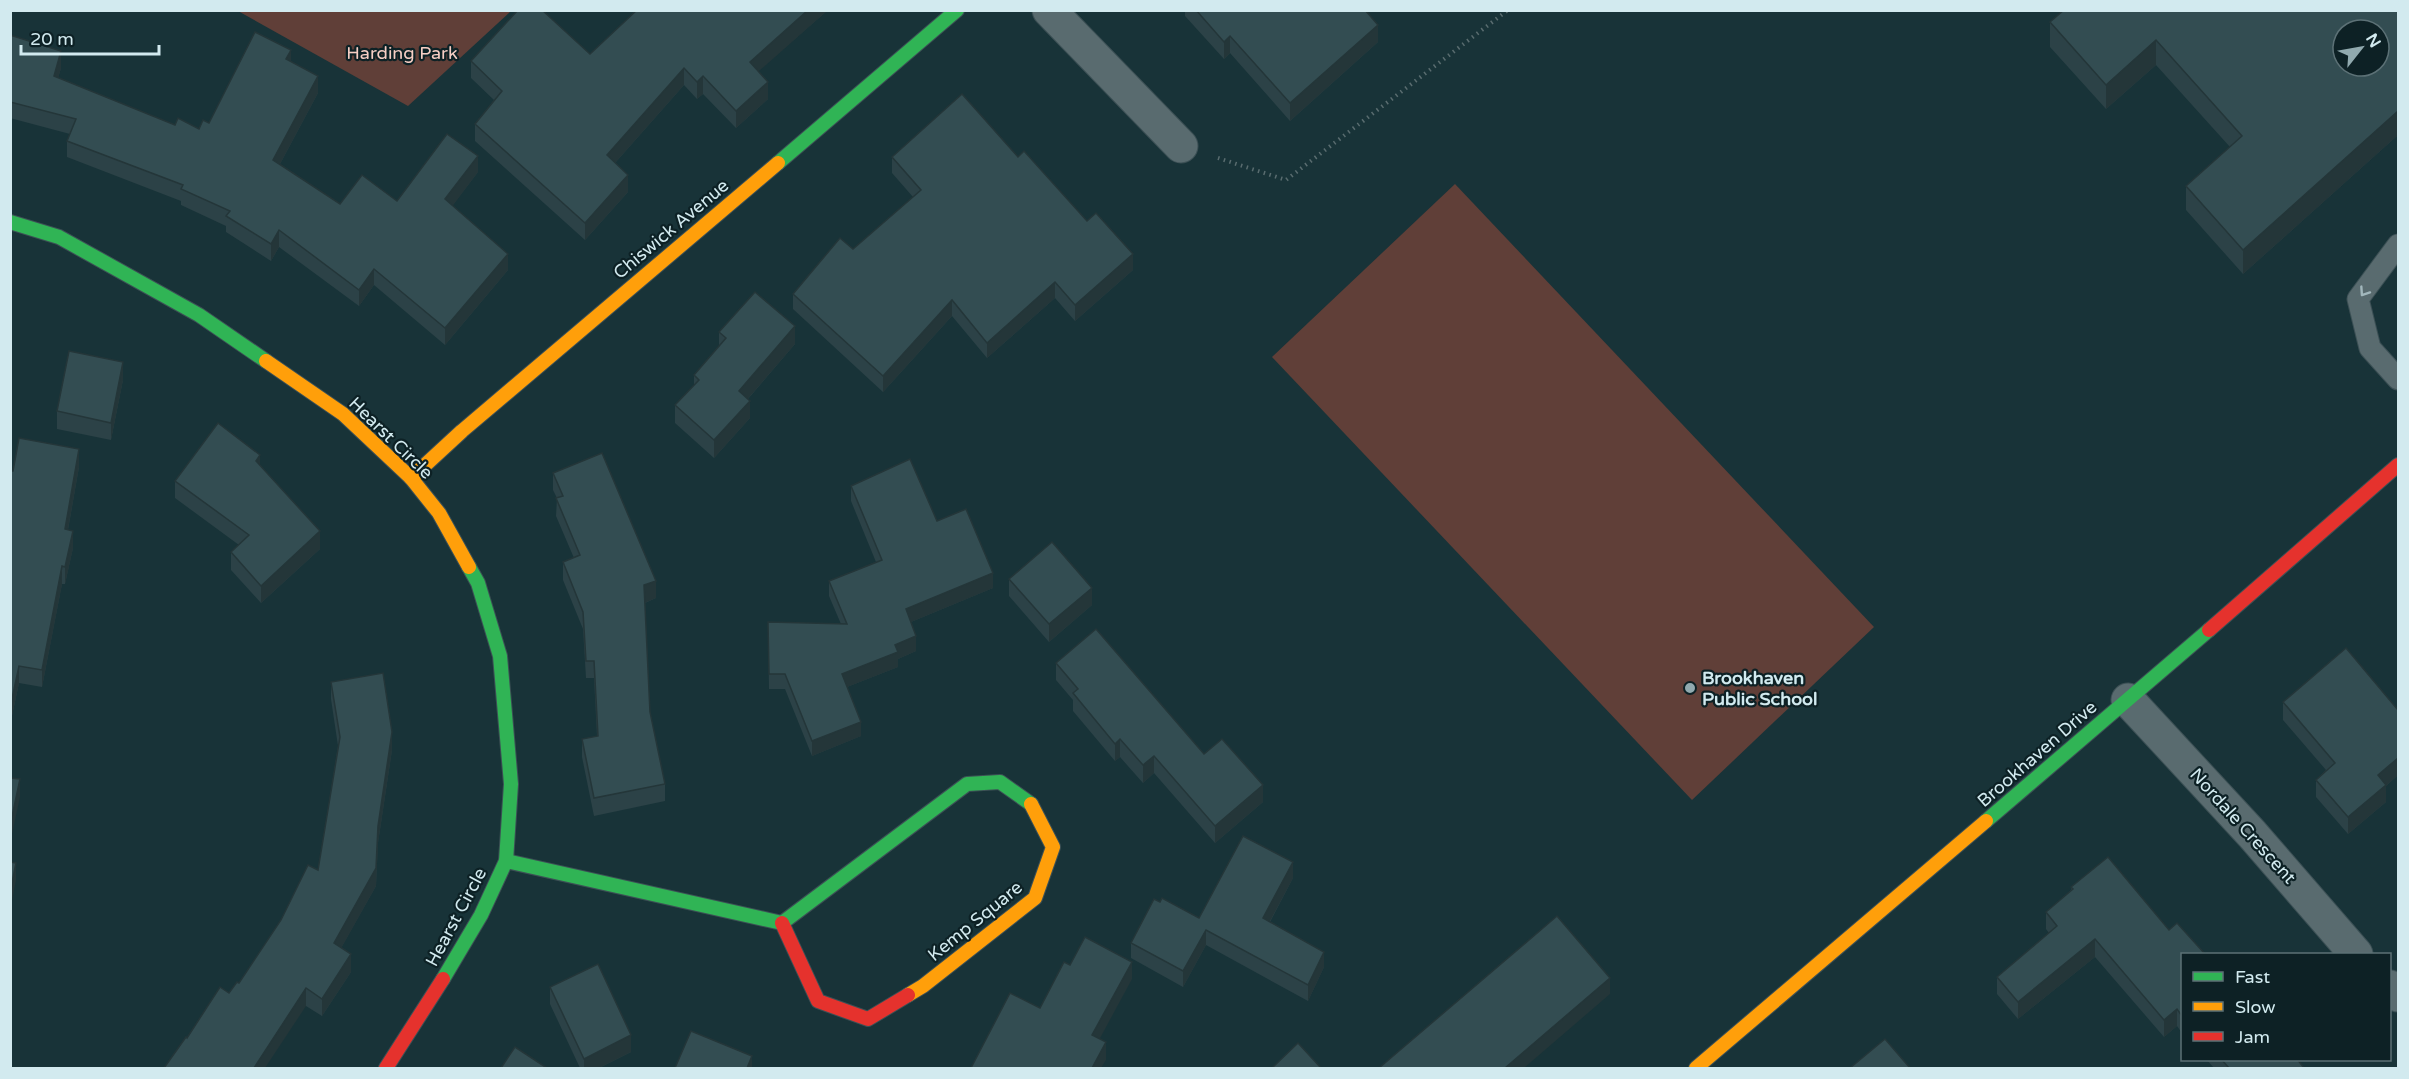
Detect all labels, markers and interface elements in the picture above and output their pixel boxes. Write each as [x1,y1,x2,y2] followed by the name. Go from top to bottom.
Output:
[21,18,159,56] scale bar
[2331,18,2391,78] north arrow
[30,28,74,50] text: 20 m
[2361,30,2385,51] text: N
[346,42,458,64] park label: Harding Park
[609,174,733,284] street label: Chiswick Avenue
[2361,286,2372,297] one-way arrow
[344,392,438,484] street label: Hearst Circle
[1702,667,1818,710] place label: Brookhaven Public School
[1683,681,1697,695] marker: Brookhaven Public School
[1973,696,2101,812] street label: Brookhaven Drive
[2185,764,2301,888] street label: Nordale Crescent
[421,864,491,970] street label: Hearst Circle
[923,876,1027,966] street label: Kemp Square
[2181,953,2391,1061] legend
[2235,966,2270,988] text: Fast
[2235,996,2276,1018] text: Slow
[2235,1026,2270,1048] text: Jam

